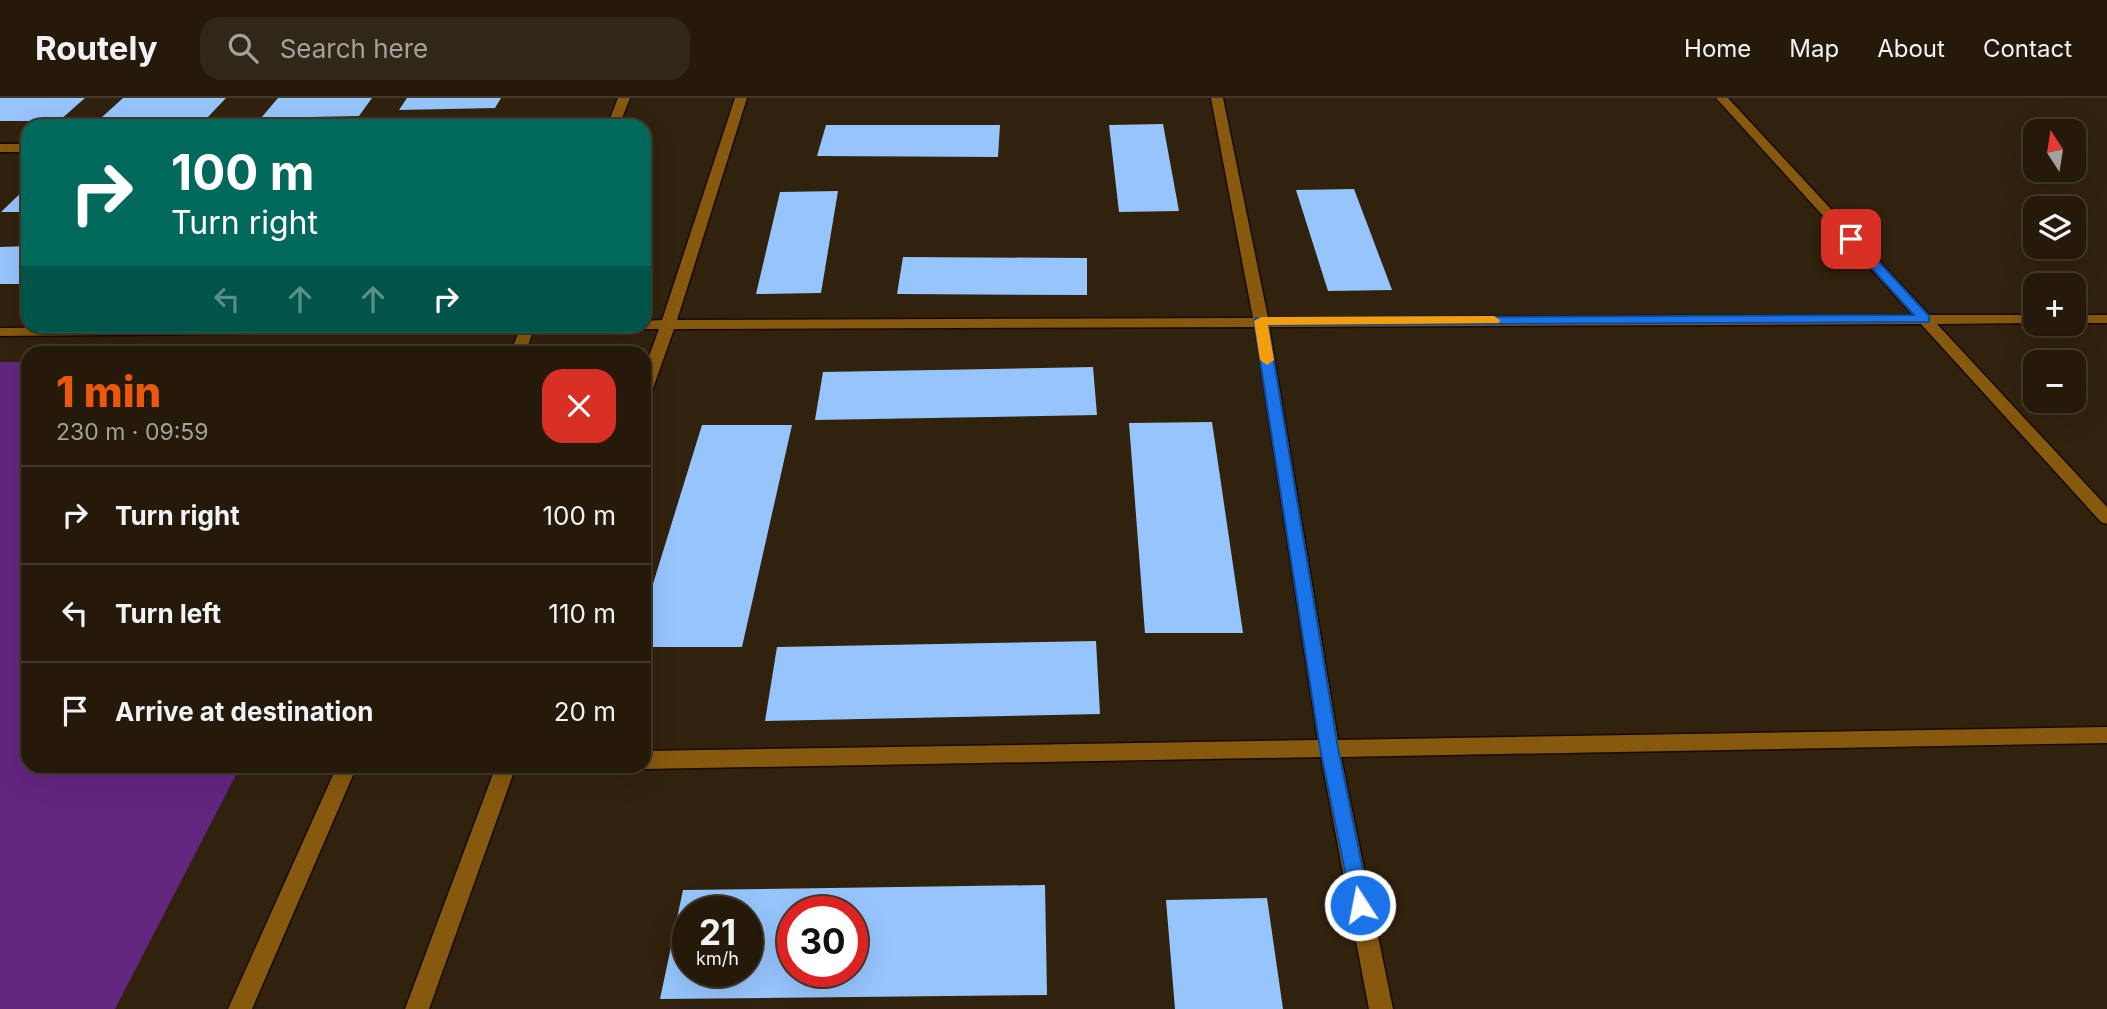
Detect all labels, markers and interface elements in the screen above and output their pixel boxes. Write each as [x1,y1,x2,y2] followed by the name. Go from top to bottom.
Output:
[200,17,690,80] search box
[35,28,158,68] text: Routely
[224,29,262,67] icon: search
[280,33,428,64] text: Search here
[1684,34,1751,63] text: Home
[1789,34,1839,63] text: Map
[1877,34,1945,63] text: About
[1983,34,2072,63] text: Contact
[2023,119,2086,182] north arrow
[2023,119,2086,413] map controls
[171,143,315,202] text: 100 m
[56,147,147,238] icon: right
[2023,196,2086,259] button: layers
[171,203,318,242] text: Turn right
[1821,209,1881,269] pin
[1832,220,1870,258] icon: arrive
[2023,273,2086,336] button: +
[208,280,246,318] icon: left
[281,280,319,318] icon: ahead
[354,280,392,318] icon: ahead
[427,280,465,318] icon: right
[2023,350,2086,413] button: −
[56,366,161,417] text: 1 min
[542,369,616,443] button: close
[56,418,209,446] text: 230 m · 09:59
[56,496,94,534] icon: right
[115,500,240,531] text: Turn right
[543,500,616,531] text: 100 m
[56,594,94,632] icon: left
[115,598,221,629] text: Turn left
[548,598,616,629] text: 110 m
[56,692,94,730] icon: arrive
[115,696,374,727] text: Arrive at destination
[554,696,616,727] text: 20 m
[1323,868,1397,942] position arrow
[777,896,868,987] speed limit sign: 30
[699,911,736,953] text: 21
[696,948,739,969] text: km/h

